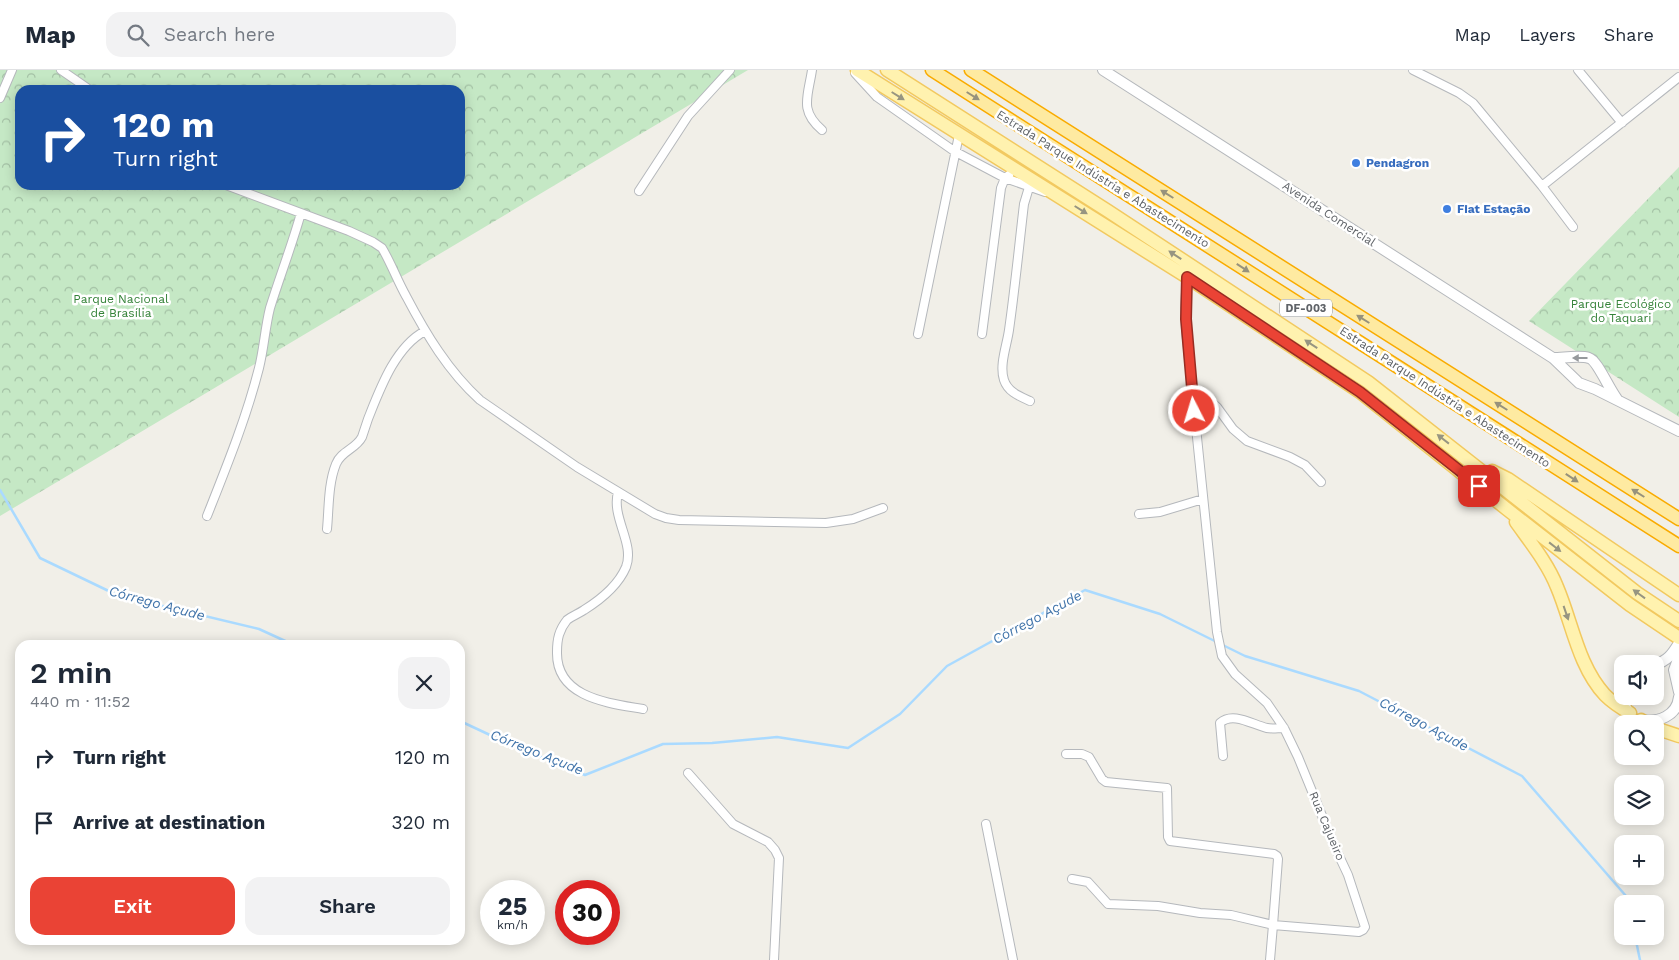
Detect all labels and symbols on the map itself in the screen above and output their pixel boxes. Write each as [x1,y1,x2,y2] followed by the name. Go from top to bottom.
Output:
[967,91,980,101] one-way arrow
[892,92,905,101] one-way arrow
[994,107,1212,251] street label: Estrada Parque Indústria e Abastecimento
[1366,156,1429,170] place label: Pendagron
[1350,157,1362,169] marker: Pendagron
[1280,179,1379,250] street label: Avenida Comercial
[1160,190,1173,199] one-way arrow
[1457,202,1530,216] place label: Fiat Estação
[1441,203,1453,215] marker: Fiat Estação
[1074,206,1087,215] one-way arrow
[1168,250,1182,260] one-way arrow
[1237,263,1250,273] one-way arrow
[73,292,169,320] park label: Parque Nacional de Brasília
[1571,297,1671,325] park label: Parque Ecológico do Taquari
[1280,300,1332,317] road number: DF-003
[1357,314,1370,324] one-way arrow
[1337,324,1553,470] street label: Estrada Parque Indústria e Abastecimento
[1304,339,1318,349] one-way arrow
[1572,354,1588,362] one-way arrow
[1167,384,1219,436] position arrow
[1494,401,1507,411] one-way arrow
[1436,434,1449,444] one-way arrow
[1458,465,1500,507] pin
[1565,473,1579,483] one-way arrow
[1631,488,1644,497] one-way arrow
[1548,542,1562,552] one-way arrow
[107,582,207,624] water label: Córrego Açude
[990,587,1084,647] water label: Córrego Açude
[1632,589,1645,599] one-way arrow
[1563,605,1570,620] one-way arrow
[1377,694,1471,754] water label: Córrego Açude
[488,726,586,778] water label: Córrego Açude
[1306,789,1348,863] street label: Rua Cajueiro
[555,880,620,945] speed limit sign: 30

